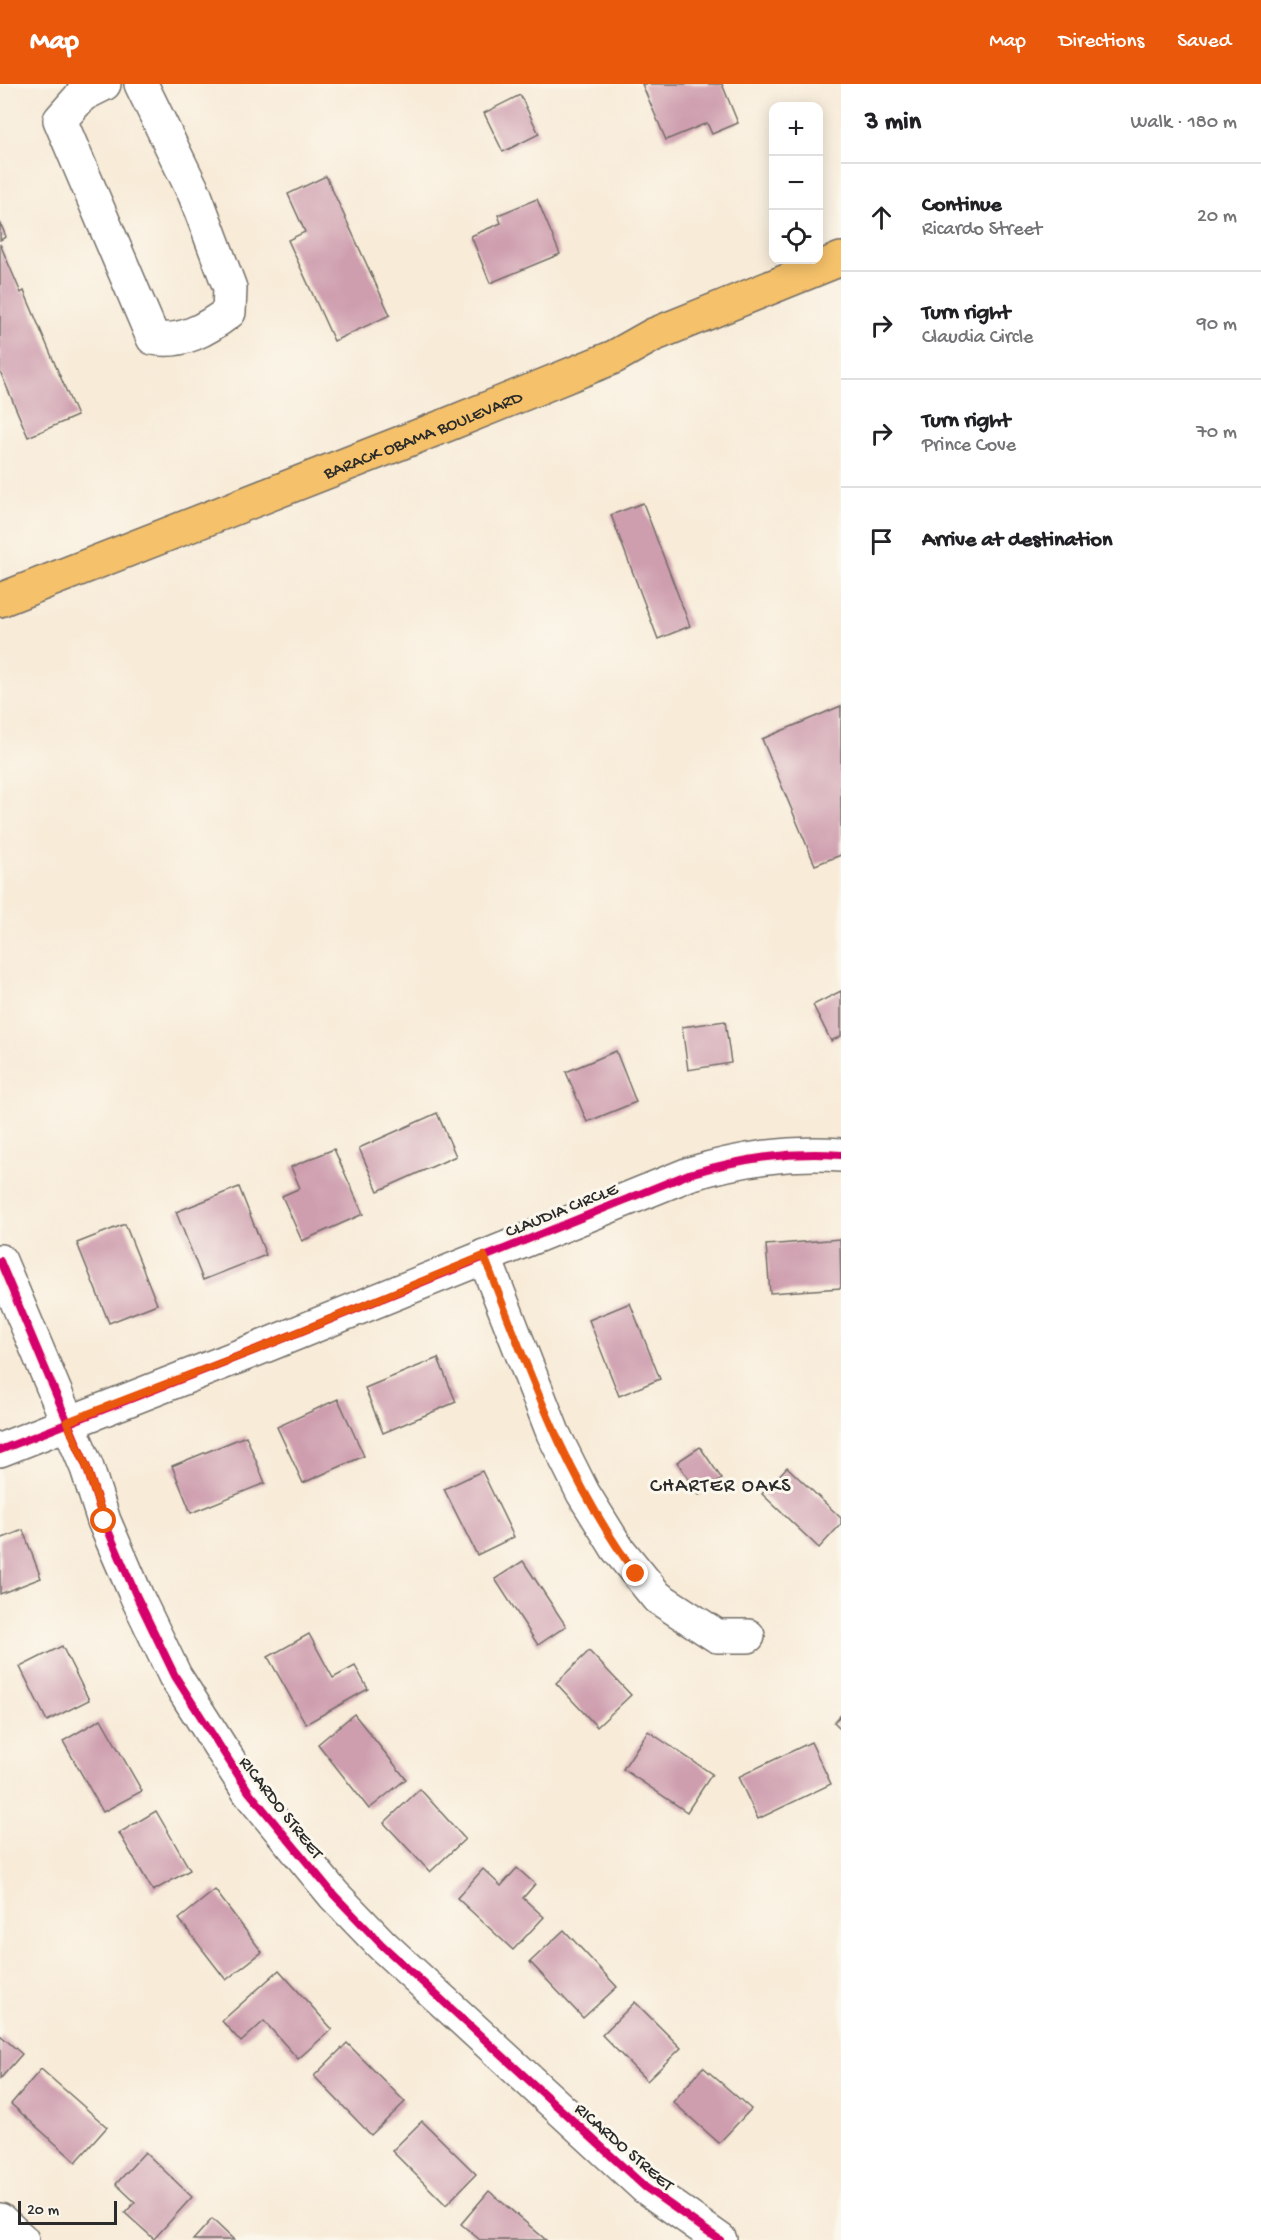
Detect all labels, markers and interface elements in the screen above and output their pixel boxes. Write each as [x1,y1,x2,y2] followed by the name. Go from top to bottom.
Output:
[30,26,79,59] text: Map
[989,30,1026,55] text: Map
[1059,30,1144,55] text: Directions
[1177,30,1231,55] text: Saved
[769,102,823,264] map controls
[769,102,823,156] button: +
[865,108,921,139] text: 3 min
[1130,112,1237,135] text: Walk · 180 m
[769,156,823,210] button: −
[922,193,1002,219] text: Continue
[865,201,898,234] icon: ahead
[1197,206,1237,229] text: 20 m
[769,210,823,264] button: locate
[922,219,1042,242] text: Ricardo Street
[922,301,1010,327] text: Turn right
[865,309,898,342] icon: right
[1197,314,1237,337] text: 90 m
[922,327,1033,350] text: Claudia Circle
[320,387,526,485] street label: BARACK OBAMA BOULEVARD
[922,409,1010,435] text: Turn right
[865,417,898,450] icon: right
[1196,422,1237,445] text: 70 m
[922,435,1016,458] text: Prince Cove
[865,525,898,558] icon: arrive
[922,528,1112,554] text: Arrive at destination
[503,1179,622,1243] street label: CLAUDIA CIRCLE
[650,1476,792,1499] district label: CHARTER OAKS
[90,1507,116,1533] route start
[622,1560,648,1586] route end
[233,1753,327,1865] street label: RICARDO STREET
[570,2099,678,2197] street label: RICARDO STREET
[18,2198,117,2226] scale bar
[27,2202,59,2221] text: 20 m

